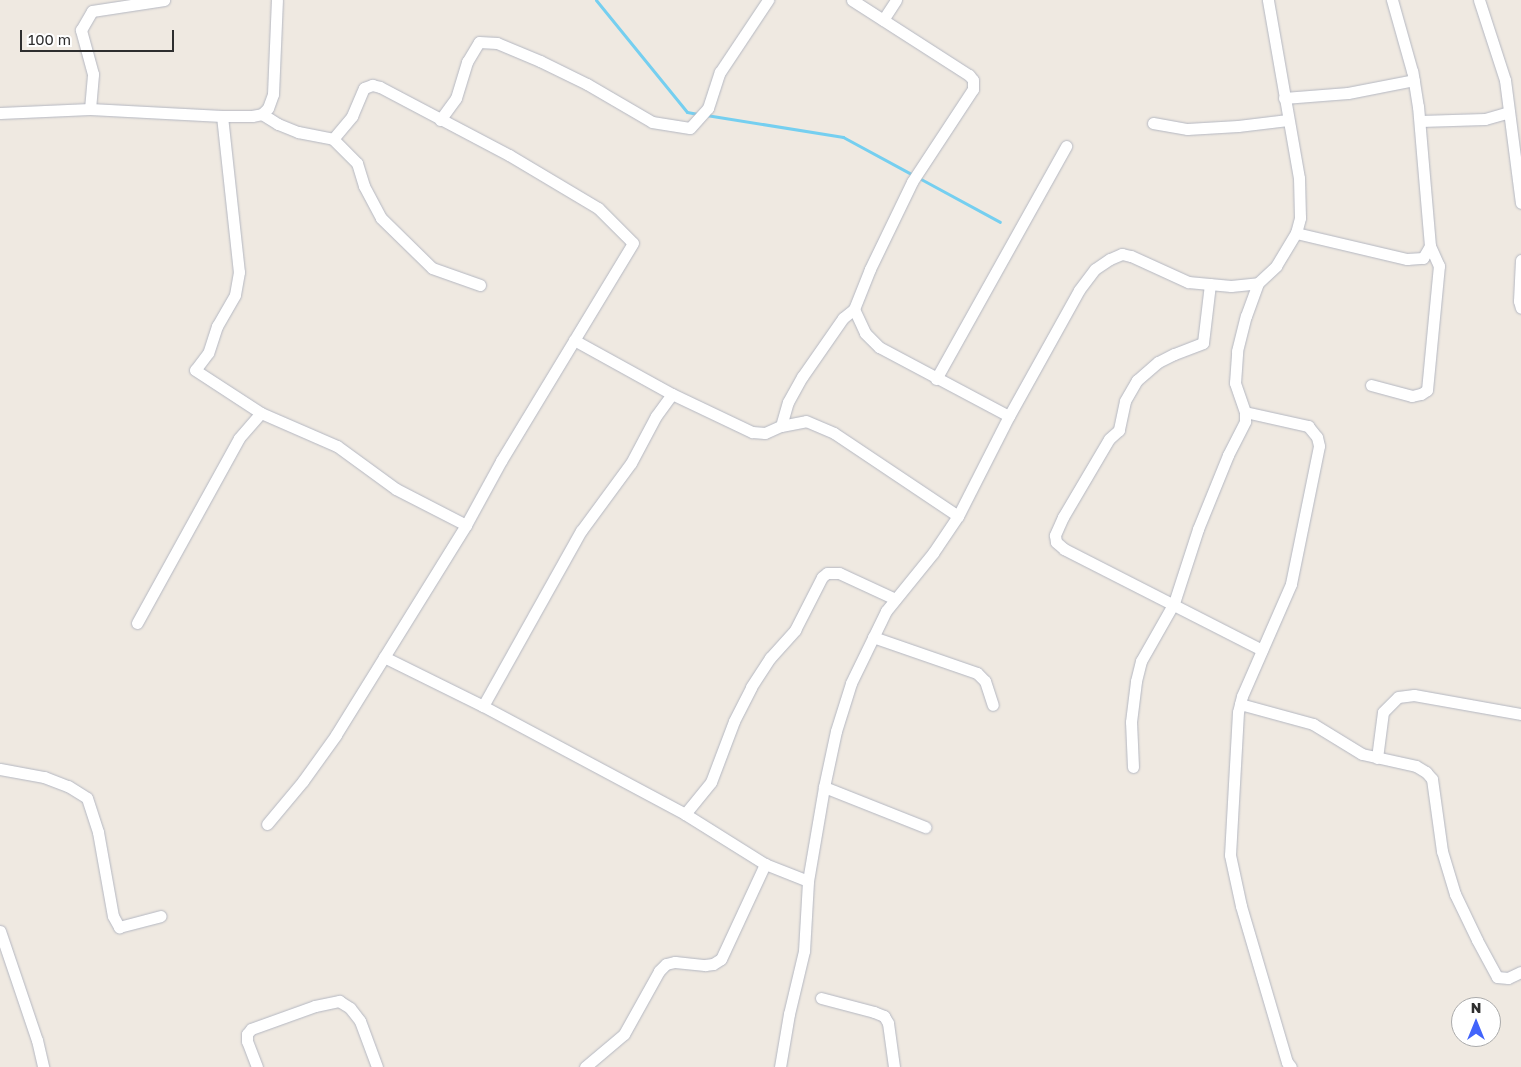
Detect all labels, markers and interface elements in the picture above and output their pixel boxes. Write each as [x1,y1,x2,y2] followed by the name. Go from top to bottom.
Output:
[22,20,176,52] scale bar
[28,30,71,48] text: 100 m
[1451,997,1501,1047] north arrow
[1471,999,1481,1016] text: N

